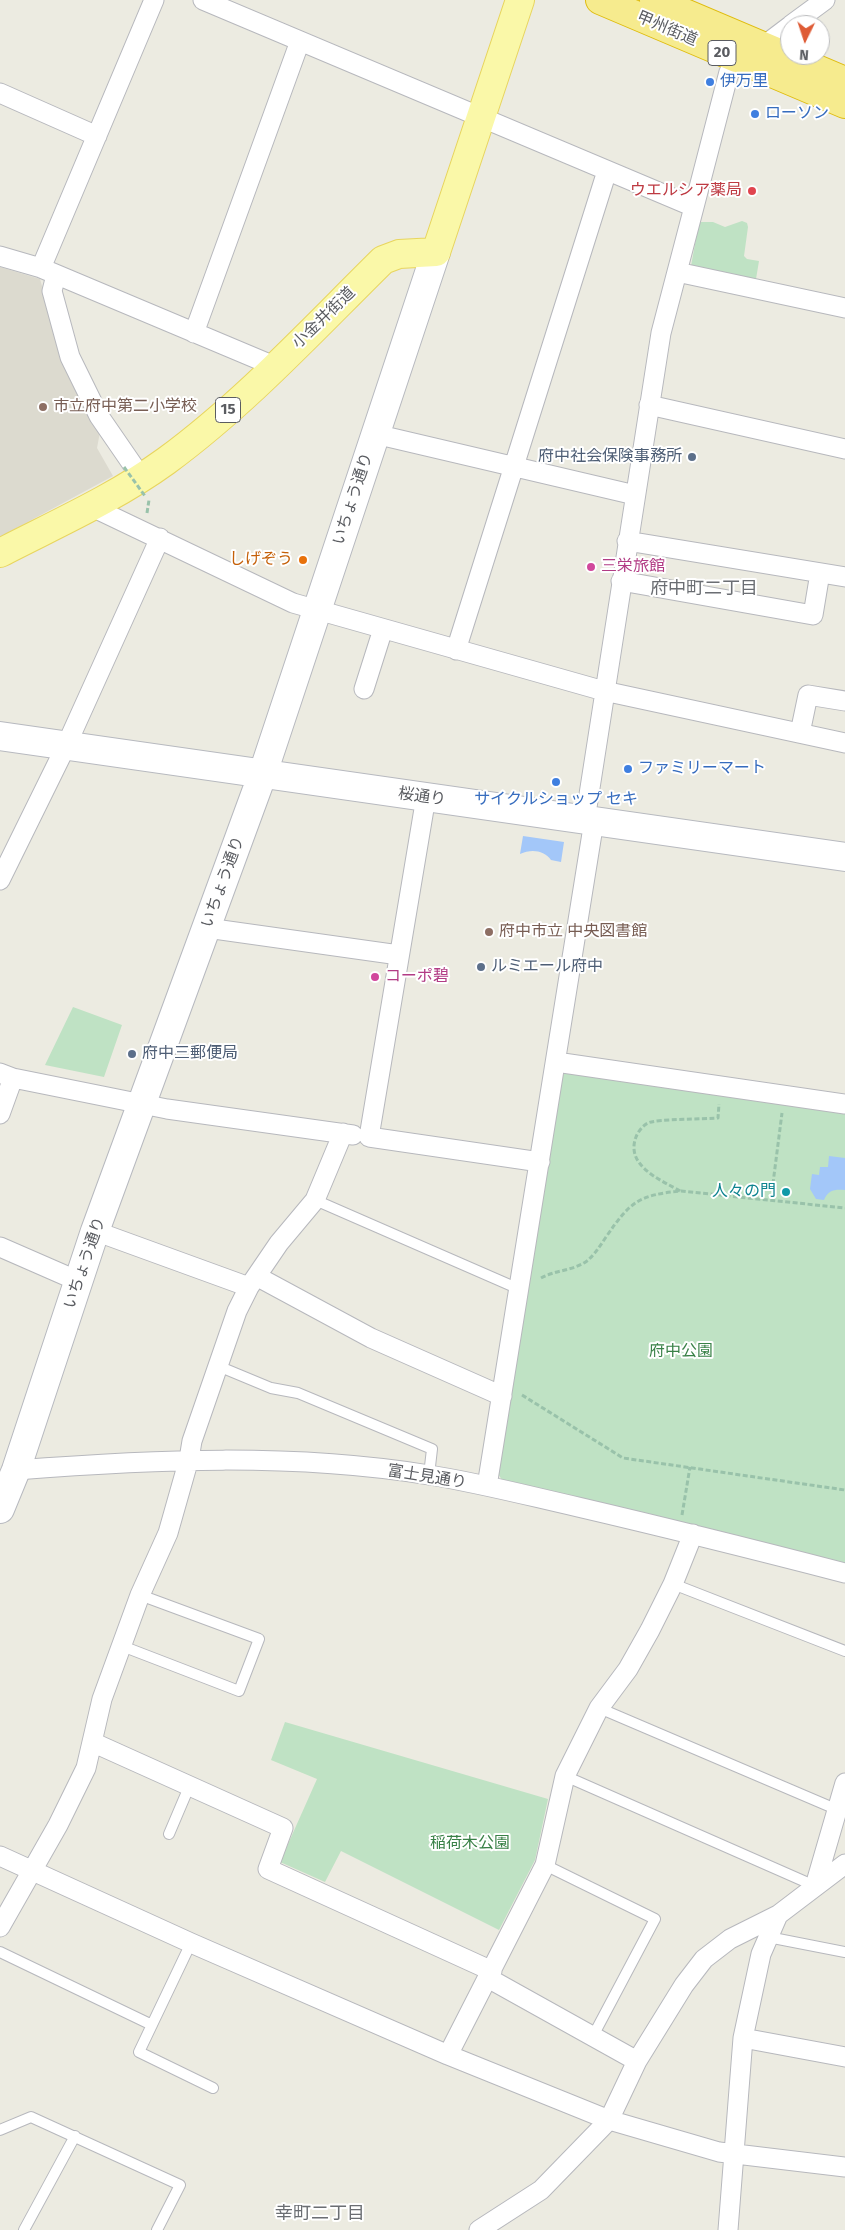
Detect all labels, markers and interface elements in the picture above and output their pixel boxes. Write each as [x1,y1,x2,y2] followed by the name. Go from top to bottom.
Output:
[634,8,700,50] street label: 甲州街道
[780,15,830,65] north arrow
[708,40,736,66] road number: 20
[799,46,809,63] text: N
[720,72,768,92] place label: 伊万里
[704,76,716,88] marker: 伊万里
[765,104,829,124] place label: ローソン
[749,108,761,120] marker: ローソン
[630,181,742,201] place label: ウエルシア薬局
[746,185,758,197] marker: ウエルシア薬局
[289,283,359,353] street label: 小金井街道
[53,397,197,417] place label: 市立府中第二小学校
[216,398,240,422] road number: 15
[37,401,49,413] marker: 市立府中第二小学校
[538,447,682,467] place label: 府中社会保険事務所
[329,450,377,548] street label: いちょう通り
[686,451,698,463] marker: 府中社会保険事務所
[229,550,293,570] place label: しげぞう
[297,554,309,566] marker: しげぞう
[601,557,665,577] place label: 三栄旅館
[585,561,597,573] marker: 三栄旅館
[650,578,758,600] district label: 府中町二丁目
[638,759,766,779] place label: ファミリーマート
[622,763,634,775] marker: ファミリーマート
[550,776,562,788] marker: サイクルショップ セキ
[397,784,447,810] street label: 桜通り
[474,790,638,810] place label: サイクルショップ セキ
[198,834,248,930] street label: いちょう通り
[499,922,647,942] place label: 府中市立 中央図書館
[483,926,495,938] marker: 府中市立 中央図書館
[491,957,603,977] place label: ルミエール府中
[475,961,487,973] marker: ルミエール府中
[385,967,449,987] place label: コーポ碧
[369,971,381,983] marker: コーポ碧
[142,1044,238,1064] place label: 府中三郵便局
[126,1048,138,1060] marker: 府中三郵便局
[712,1182,776,1202] place label: 人々の門
[780,1186,792,1198] marker: 人々の門
[60,1214,110,1312] street label: いちょう通り
[649,1342,713,1362] park label: 府中公園
[386,1461,468,1493] street label: 富士見通り
[430,1834,510,1854] park label: 稲荷木公園
[275,2203,365,2225] district label: 幸町二丁目

